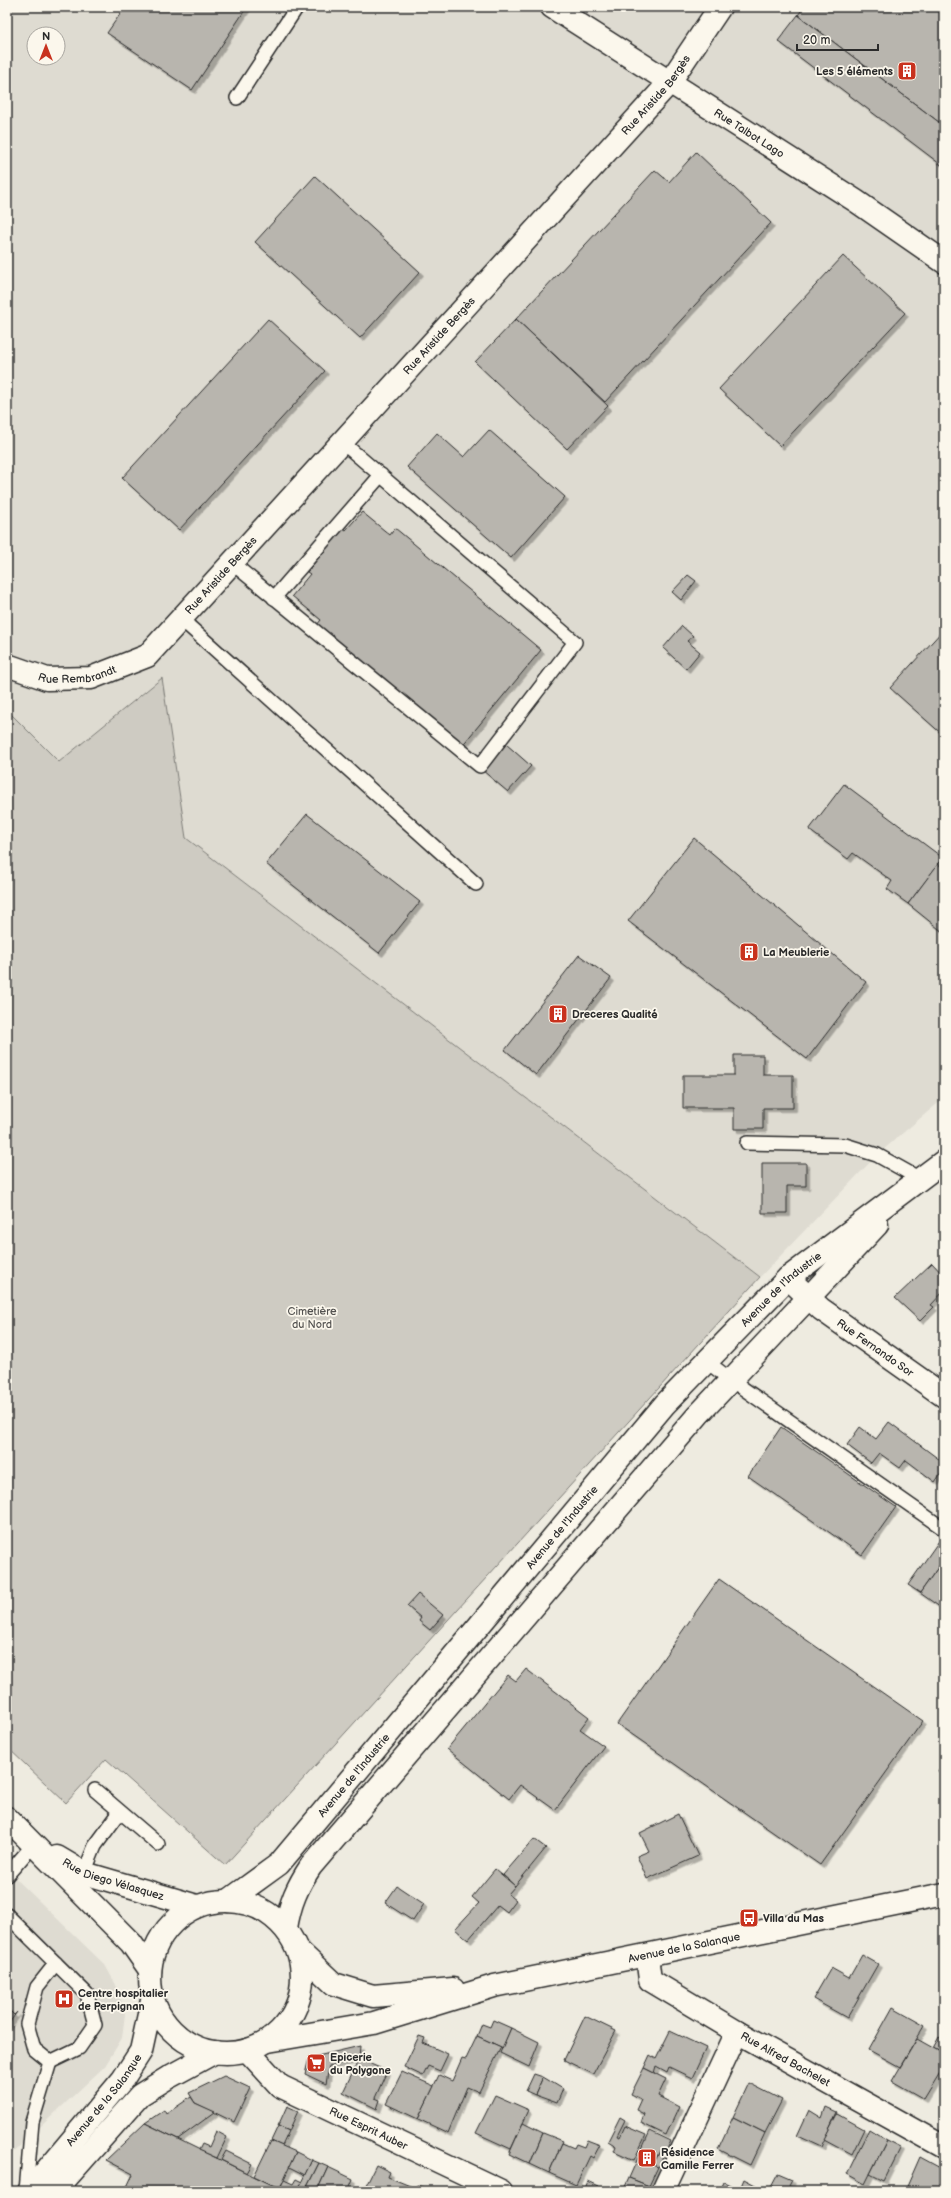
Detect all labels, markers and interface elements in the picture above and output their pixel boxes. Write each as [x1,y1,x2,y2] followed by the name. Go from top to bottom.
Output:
[26,26,66,66] north arrow
[797,26,878,52] scale bar
[42,30,50,43] text: N
[803,33,830,48] text: 20 m
[619,52,693,138] street label: Rue Aristide Bergès
[896,60,918,82] building icon: Les 5 éléments
[816,65,894,78] place label: Les 5 éléments
[711,106,787,161] street label: Rue Talbot Lago
[401,294,478,377] street label: Rue Aristide Bergès
[182,534,260,617] street label: Rue Aristide Bergès
[36,663,119,686] street label: Rue Rembrandt
[738,941,760,963] building icon: La Meublerie
[763,946,829,959] place label: La Meublerie
[547,1003,569,1025] building icon: Dreceres Qualité
[572,1008,658,1021] place label: Dreceres Qualité
[738,1249,824,1329] street label: Avenue de l'Industrie
[288,1305,337,1331] park label: Cimetière du Nord
[834,1316,917,1380] street label: Rue Fernando Sor
[524,1483,601,1572] street label: Avenue de l'Industrie
[315,1731,393,1820] street label: Avenue de l'Industrie
[60,1856,166,1903] street label: Rue Diego Vélasquez
[738,1907,760,1929] bus stop icon: Villa du Mas
[763,1912,825,1925] place label: Villa du Mas
[627,1930,742,1965] street label: Avenue de la Salanque
[78,1987,169,2013] place label: Centre hospitalier de Perpignan
[53,1988,75,2010] hospital icon: Centre hospitalier de Perpignan
[738,2029,833,2090] street label: Rue Alfred Bachelet
[64,2051,145,2149] street label: Avenue de la Salanque
[330,2051,391,2077] place label: Epicerie du Polygone
[305,2052,327,2074] supermarket icon: Epicerie du Polygone
[327,2104,411,2153] street label: Rue Esprit Auber
[661,2146,735,2172] place label: Résidence Camille Ferrer
[636,2147,658,2169] building icon: Résidence Camille Ferrer

